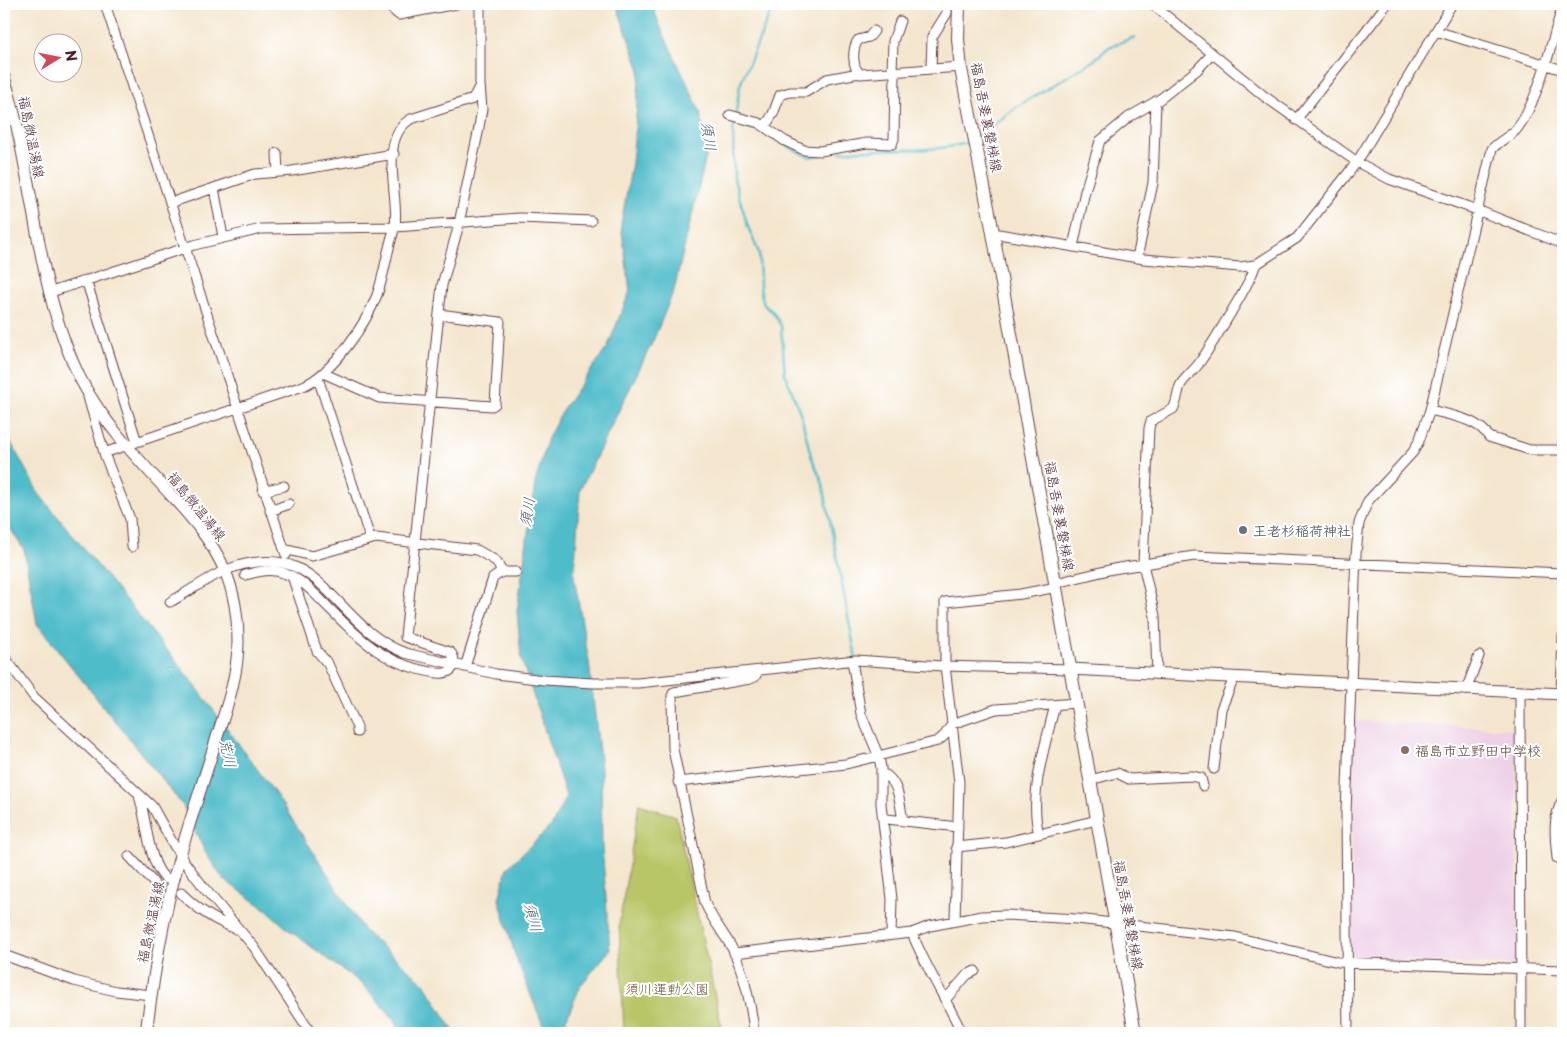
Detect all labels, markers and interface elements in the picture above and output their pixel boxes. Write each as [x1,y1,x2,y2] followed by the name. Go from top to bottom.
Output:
[32,32,82,82] north arrow
[60,48,83,63] text: N
[966,60,1008,174] street label: 福島吾妻裏磐梯線
[14,94,50,180] street label: 福島微温湯線
[696,119,724,153] water label: 須川
[1040,459,1080,573] street label: 福島吾妻裏磐梯線
[162,467,232,545] street label: 福島微温湯線
[512,495,540,529] water label: 須川
[1253,520,1351,541] place label: 王老杉稲荷神社
[1237,524,1249,536] marker: 王老杉稲荷神社
[215,736,243,770] water label: 荒川
[1415,740,1541,761] place label: 福島市立野田中学校
[1399,744,1411,756] marker: 福島市立野田中学校
[1109,858,1149,972] street label: 福島吾妻裏磐梯線
[131,879,169,965] street label: 福島微温湯線
[519,900,549,934] water label: 須川
[625,978,709,999] park label: 須川運動公園

